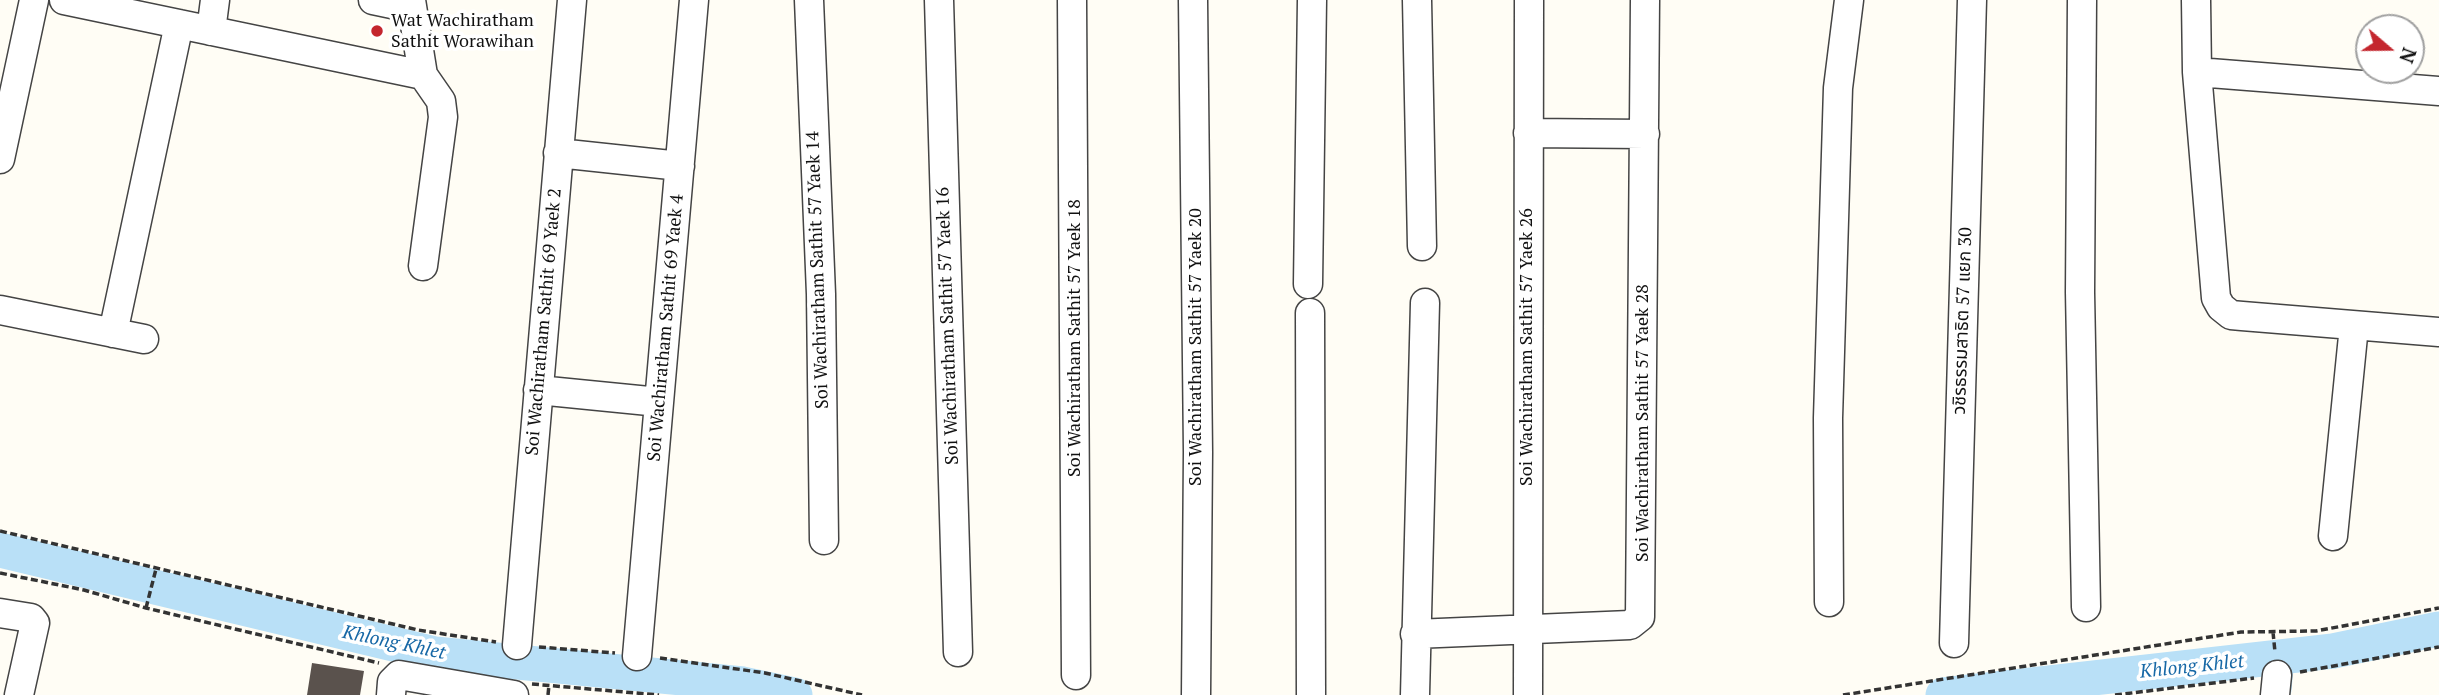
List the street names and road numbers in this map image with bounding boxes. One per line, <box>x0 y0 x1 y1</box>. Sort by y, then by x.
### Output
street label: Soi Wachiratham Sathit 57 Yaek 14 <box>802 131 834 409</box>
street label: Soi Wachiratham Sathit 69 Yaek 2 <box>522 187 566 457</box>
street label: Soi Wachiratham Sathit 57 Yaek 16 <box>932 187 964 465</box>
street label: Soi Wachiratham Sathit 69 Yaek 4 <box>644 193 688 463</box>
street label: Soi Wachiratham Sathit 57 Yaek 18 <box>1064 199 1086 477</box>
street label: Soi Wachiratham Sathit 57 Yaek 20 <box>1185 208 1207 486</box>
street label: Soi Wachiratham Sathit 57 Yaek 26 <box>1516 208 1538 486</box>
street label: วชิรธรรมสาธิต 57 แยก 30 <box>1949 227 1977 415</box>
street label: Soi Wachiratham Sathit 57 Yaek 28 <box>1632 284 1654 562</box>

